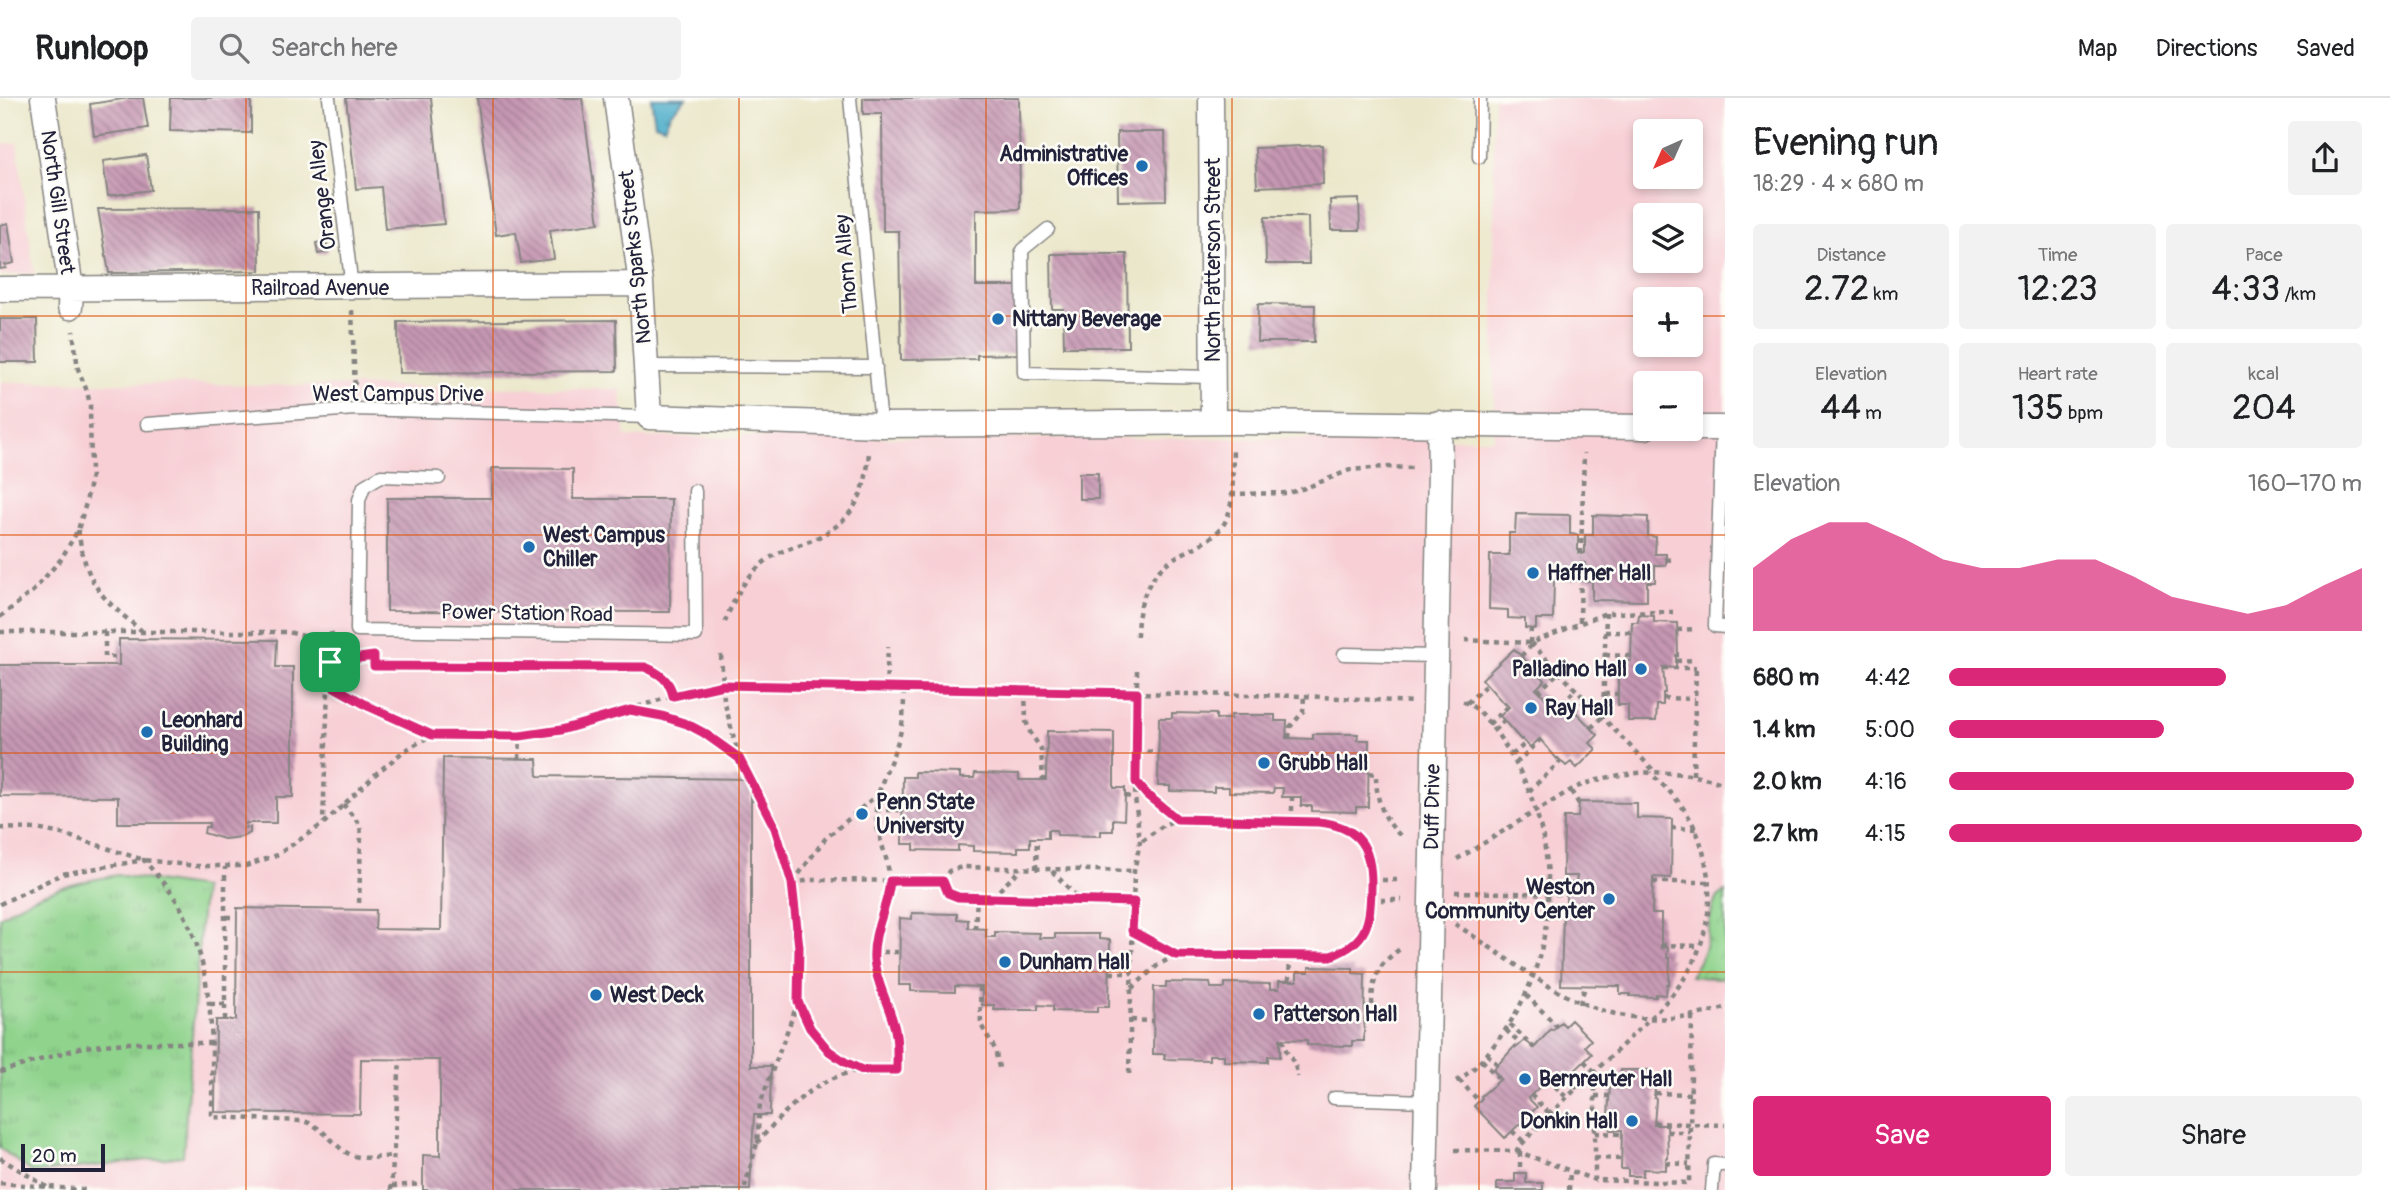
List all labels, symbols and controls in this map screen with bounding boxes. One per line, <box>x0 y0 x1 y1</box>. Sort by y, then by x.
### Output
search box <box>191 17 681 80</box>
text: Runloop <box>35 28 149 69</box>
icon: search <box>215 29 253 67</box>
text: Search here <box>271 32 398 64</box>
text: Map <box>2078 34 2118 63</box>
text: Directions <box>2156 34 2257 63</box>
text: Saved <box>2295 34 2355 63</box>
north arrow <box>1633 119 1703 189</box>
map controls <box>1633 119 1703 441</box>
text: Evening run <box>1753 119 1939 167</box>
button: share <box>2288 121 2362 195</box>
street label: North Gill Street <box>34 128 81 276</box>
street label: Orange Alley <box>302 139 343 251</box>
place label: Administrative Offices <box>999 141 1129 192</box>
street label: North Patterson Street <box>1200 157 1227 362</box>
marker: Administrative Offices <box>1134 158 1150 174</box>
street label: North Sparks Street <box>613 168 658 345</box>
text: 18:29 · 4 × 680 m <box>1753 169 1924 198</box>
button: layers <box>1633 203 1703 273</box>
street label: Thorn Alley <box>829 213 864 315</box>
text: Distance <box>1816 243 1886 267</box>
text: Time <box>2038 243 2077 267</box>
text: Pace <box>2245 243 2283 267</box>
text: 2.72 <box>1804 267 1869 311</box>
text: 12:23 <box>2017 267 2098 311</box>
text: 4:33 <box>2212 267 2280 311</box>
street label: Railroad Avenue <box>251 275 390 302</box>
text: km <box>1869 282 1898 306</box>
text: /km <box>2280 282 2316 306</box>
button: + <box>1633 287 1703 357</box>
place label: Nittany Beverage <box>1012 306 1162 333</box>
marker: Nittany Beverage <box>990 311 1006 327</box>
text: Elevation <box>1815 362 1887 386</box>
text: Heart rate <box>2017 362 2098 386</box>
text: kcal <box>2248 362 2279 386</box>
button: − <box>1633 371 1703 441</box>
street label: West Campus Drive <box>312 381 484 408</box>
text: 44 <box>1820 386 1861 430</box>
text: 135 <box>2012 386 2064 430</box>
text: 204 <box>2232 386 2296 430</box>
text: m <box>1861 401 1882 425</box>
text: bpm <box>2064 401 2103 425</box>
text: Elevation <box>1753 469 1841 498</box>
text: 160–170 m <box>2248 469 2362 498</box>
place label: West Campus Chiller <box>543 522 666 573</box>
marker: West Campus Chiller <box>521 539 537 555</box>
place label: Haffner Hall <box>1547 560 1651 587</box>
marker: Haffner Hall <box>1525 565 1541 581</box>
street label: Power Station Road <box>441 598 613 629</box>
pin <box>300 632 360 692</box>
icon: arrive <box>311 643 349 681</box>
place label: Palladino Hall <box>1512 656 1627 683</box>
marker: Palladino Hall <box>1633 661 1649 677</box>
text: 680 m <box>1753 663 1819 692</box>
text: 4:42 <box>1865 663 1911 692</box>
place label: Ray Hall <box>1545 695 1614 722</box>
marker: Ray Hall <box>1523 700 1539 716</box>
place label: Leonhard Building <box>161 707 243 758</box>
text: 1.4 km <box>1753 715 1815 744</box>
text: 5:00 <box>1865 715 1915 744</box>
marker: Leonhard Building <box>139 724 155 740</box>
place label: Grubb Hall <box>1278 750 1368 777</box>
marker: Grubb Hall <box>1256 755 1272 771</box>
street label: Duff Drive <box>1418 763 1447 850</box>
text: 2.0 km <box>1753 767 1822 796</box>
text: 4:16 <box>1865 767 1907 796</box>
place label: Penn State University <box>876 789 975 840</box>
marker: Penn State University <box>854 806 870 822</box>
text: 2.7 km <box>1753 819 1818 848</box>
text: 4:15 <box>1865 819 1906 848</box>
place label: Weston Community Center <box>1425 874 1596 925</box>
marker: Weston Community Center <box>1601 891 1617 907</box>
place label: Dunham Hall <box>1019 949 1130 976</box>
marker: Dunham Hall <box>997 954 1013 970</box>
place label: West Deck <box>610 982 704 1009</box>
marker: West Deck <box>588 987 604 1003</box>
place label: Patterson Hall <box>1273 1001 1398 1028</box>
marker: Patterson Hall <box>1251 1006 1267 1022</box>
place label: Bernreuter Hall <box>1539 1066 1673 1093</box>
marker: Bernreuter Hall <box>1517 1071 1533 1087</box>
button: Save <box>1753 1096 2051 1176</box>
button: Share <box>2065 1096 2362 1176</box>
place label: Donkin Hall <box>1520 1108 1618 1135</box>
marker: Donkin Hall <box>1624 1113 1640 1129</box>
scale bar <box>21 1141 105 1173</box>
text: 20 m <box>32 1144 77 1168</box>

